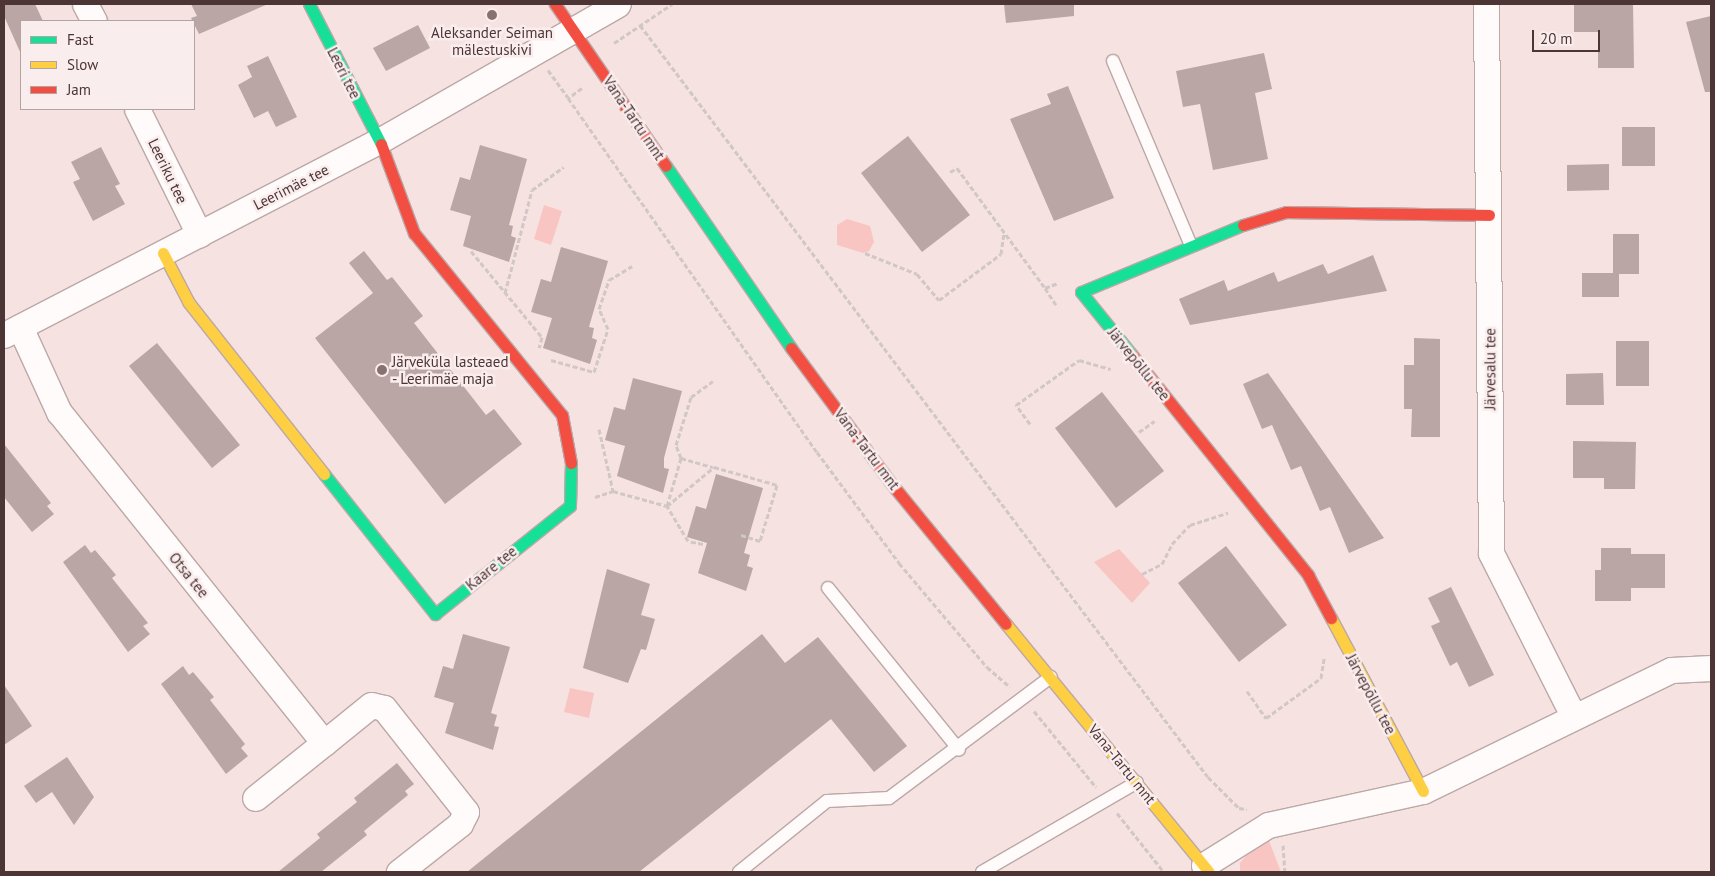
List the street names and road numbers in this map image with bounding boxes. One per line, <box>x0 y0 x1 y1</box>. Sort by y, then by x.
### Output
street label: Leeri tee <box>323 44 365 102</box>
street label: Vana-Tartu mnt <box>599 73 669 163</box>
street label: Leeriku tee <box>144 135 192 207</box>
street label: Leerimäe tee <box>250 160 332 214</box>
street label: Järvepõllu tee <box>1104 324 1174 404</box>
street label: Järvesalu tee <box>1481 328 1499 410</box>
street label: Vana-Tartu mnt <box>831 405 903 493</box>
street label: Kaare tee <box>462 542 520 594</box>
street label: Otsa tee <box>165 549 213 601</box>
street label: Järvepõllu tee <box>1342 651 1400 737</box>
street label: Vana-Tartu mnt <box>1084 720 1160 808</box>

